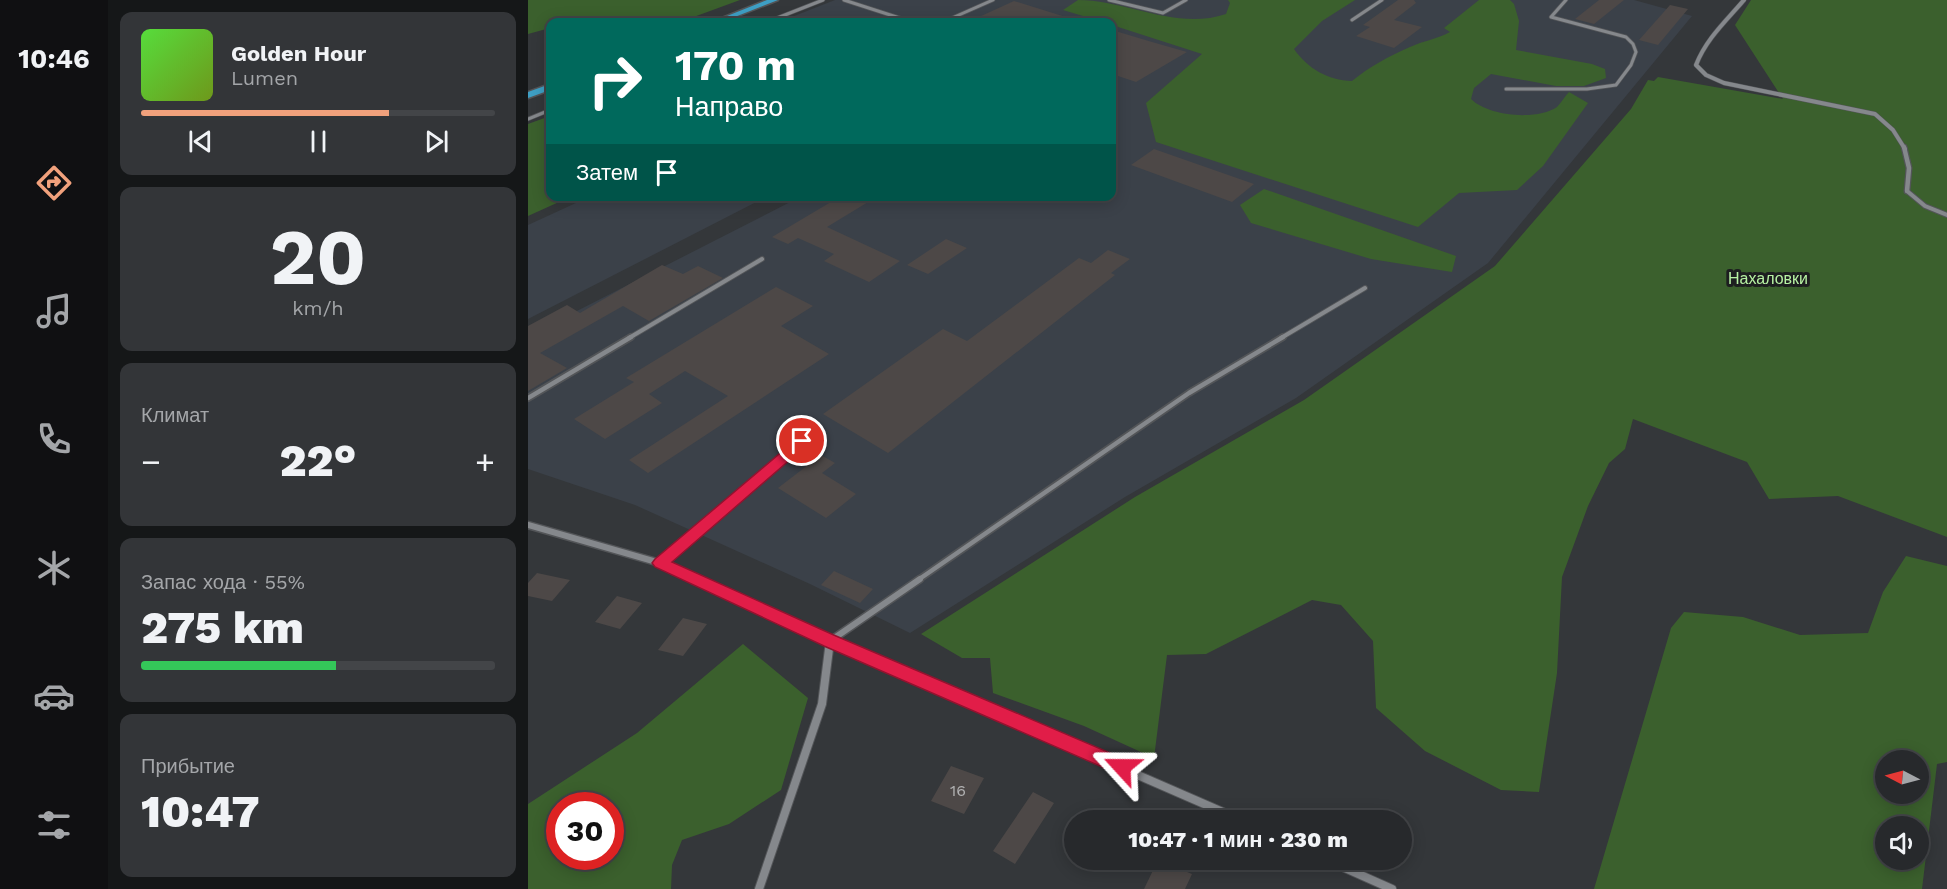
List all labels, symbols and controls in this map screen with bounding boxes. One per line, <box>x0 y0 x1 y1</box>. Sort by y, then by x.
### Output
text: Golden Hour <box>231 41 366 66</box>
text: 170 m <box>675 41 796 90</box>
icon: right <box>576 42 654 120</box>
text: 10:46 <box>18 43 90 75</box>
text: Lumen <box>231 66 298 90</box>
text: Направо <box>675 91 783 123</box>
icon: previous <box>184 125 217 158</box>
icon: pause <box>302 125 335 158</box>
icon: next <box>420 125 453 158</box>
icon: arrive <box>650 156 683 189</box>
text: Затем <box>576 160 638 185</box>
icon: directions <box>33 162 75 204</box>
text: 20 <box>270 211 366 303</box>
park label: Нахаловки <box>1728 269 1808 288</box>
icon: music <box>33 290 75 332</box>
text: km/h <box>292 296 344 320</box>
text: Климат <box>141 403 209 427</box>
pin <box>776 415 827 466</box>
icon: phone <box>33 418 75 460</box>
icon: arrive <box>785 424 818 457</box>
text: 22° <box>280 434 356 487</box>
text: − <box>141 442 161 481</box>
text: + <box>475 442 495 481</box>
icon: climate <box>33 547 75 589</box>
text: Запас хода · 55% <box>141 570 305 594</box>
text: 275 km <box>141 601 304 654</box>
icon: car <box>33 675 75 717</box>
position arrow <box>1090 735 1154 799</box>
north arrow <box>1875 750 1929 804</box>
map controls <box>1875 750 1929 870</box>
text: Прибытие <box>141 754 235 778</box>
house number: 16 <box>950 781 966 800</box>
text: 10:47 <box>141 785 260 838</box>
speed limit sign: 30 <box>546 792 624 870</box>
icon: filters <box>33 804 75 846</box>
button: sound <box>1875 816 1929 870</box>
text: 10:47 · 1 мин · 230 m <box>1128 827 1348 852</box>

